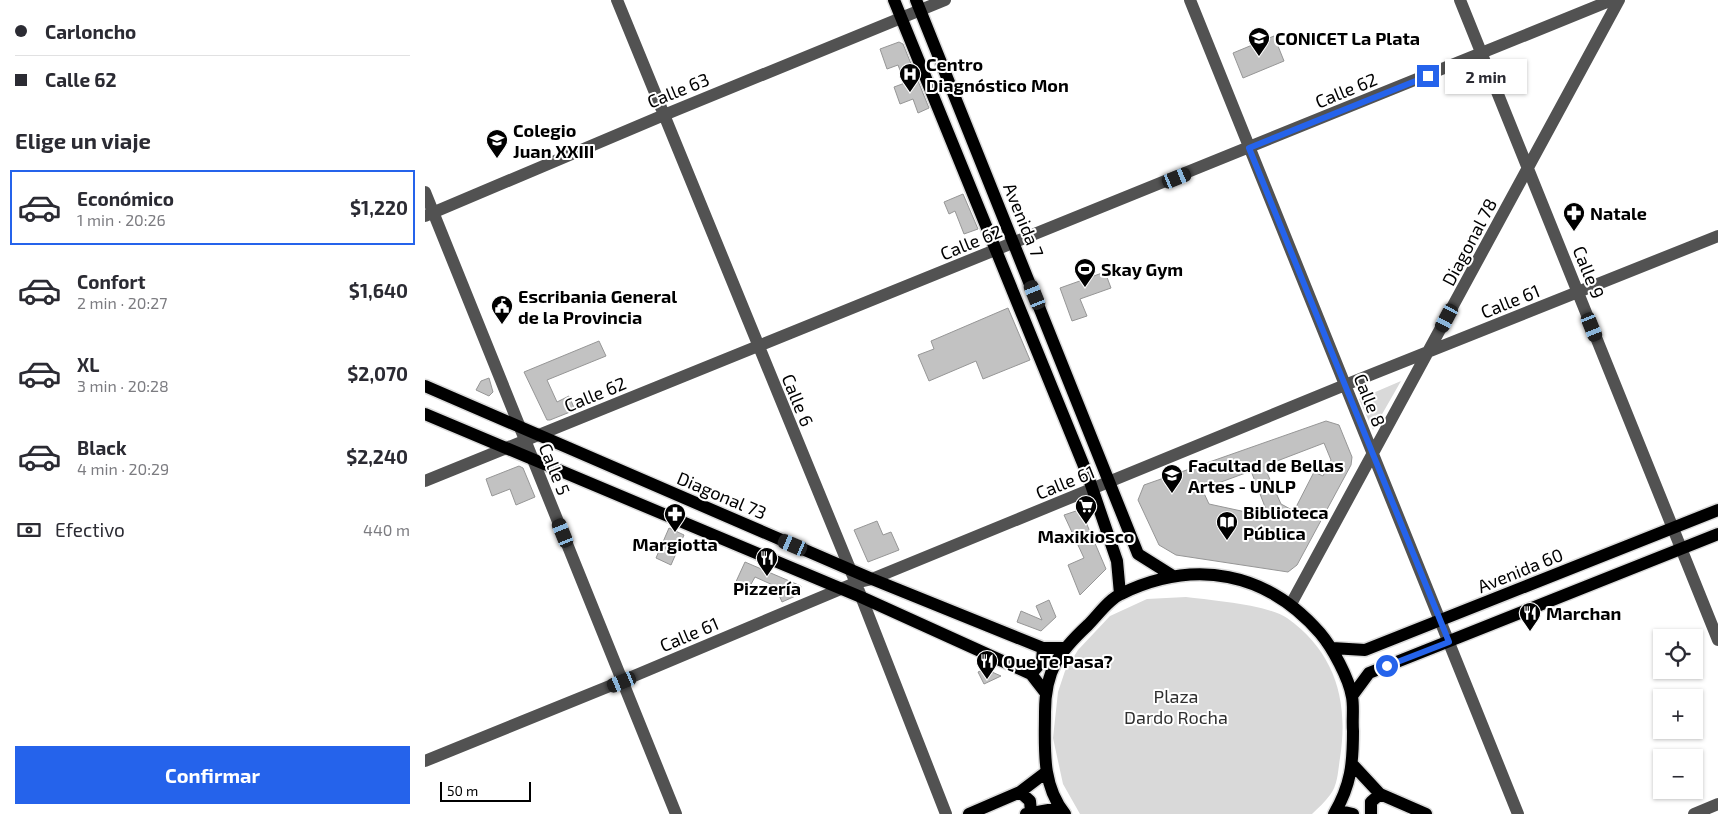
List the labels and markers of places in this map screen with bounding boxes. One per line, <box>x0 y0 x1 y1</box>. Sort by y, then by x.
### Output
school or university icon: CONICET La Plata <box>1247 26 1271 57</box>
place label: CONICET La Plata <box>1275 27 1420 49</box>
place label: Centro Diagnóstico Mon <box>926 53 1069 96</box>
hospital icon: Centro Diagnóstico Mon <box>898 62 922 93</box>
place label: Colegio Juan XXIII <box>513 119 594 162</box>
school or university icon: Colegio Juan XXIII <box>485 128 509 159</box>
pharmacy icon: Natale <box>1562 201 1586 232</box>
place label: Natale <box>1590 202 1647 224</box>
sports icon: Skay Gym <box>1073 257 1097 288</box>
place label: Skay Gym <box>1101 258 1183 280</box>
place label: Escribania General de la Provincia <box>518 285 677 328</box>
public building icon: Escribania General de la Provincia <box>490 294 514 325</box>
place label: Facultad de Bellas Artes - UNLP <box>1188 454 1344 497</box>
school or university icon: Facultad de Bellas Artes - UNLP <box>1160 463 1184 494</box>
supermarket icon: Maxikiosco <box>1074 494 1098 525</box>
place label: Biblioteca Pública <box>1243 501 1329 544</box>
pharmacy icon: Margiotta <box>663 502 687 533</box>
library icon: Biblioteca Pública <box>1215 510 1239 541</box>
place label: Maxikiosco <box>1038 525 1134 547</box>
place label: Margiotta <box>632 533 718 555</box>
restaurant icon: Pizzería <box>755 546 779 577</box>
place label: Pizzería <box>733 577 801 599</box>
restaurant icon: Marchan <box>1518 601 1542 632</box>
place label: Marchan <box>1546 602 1621 624</box>
restaurant icon: Que Te Pasa? <box>975 649 999 680</box>
place label: Que Te Pasa? <box>1003 650 1113 672</box>

